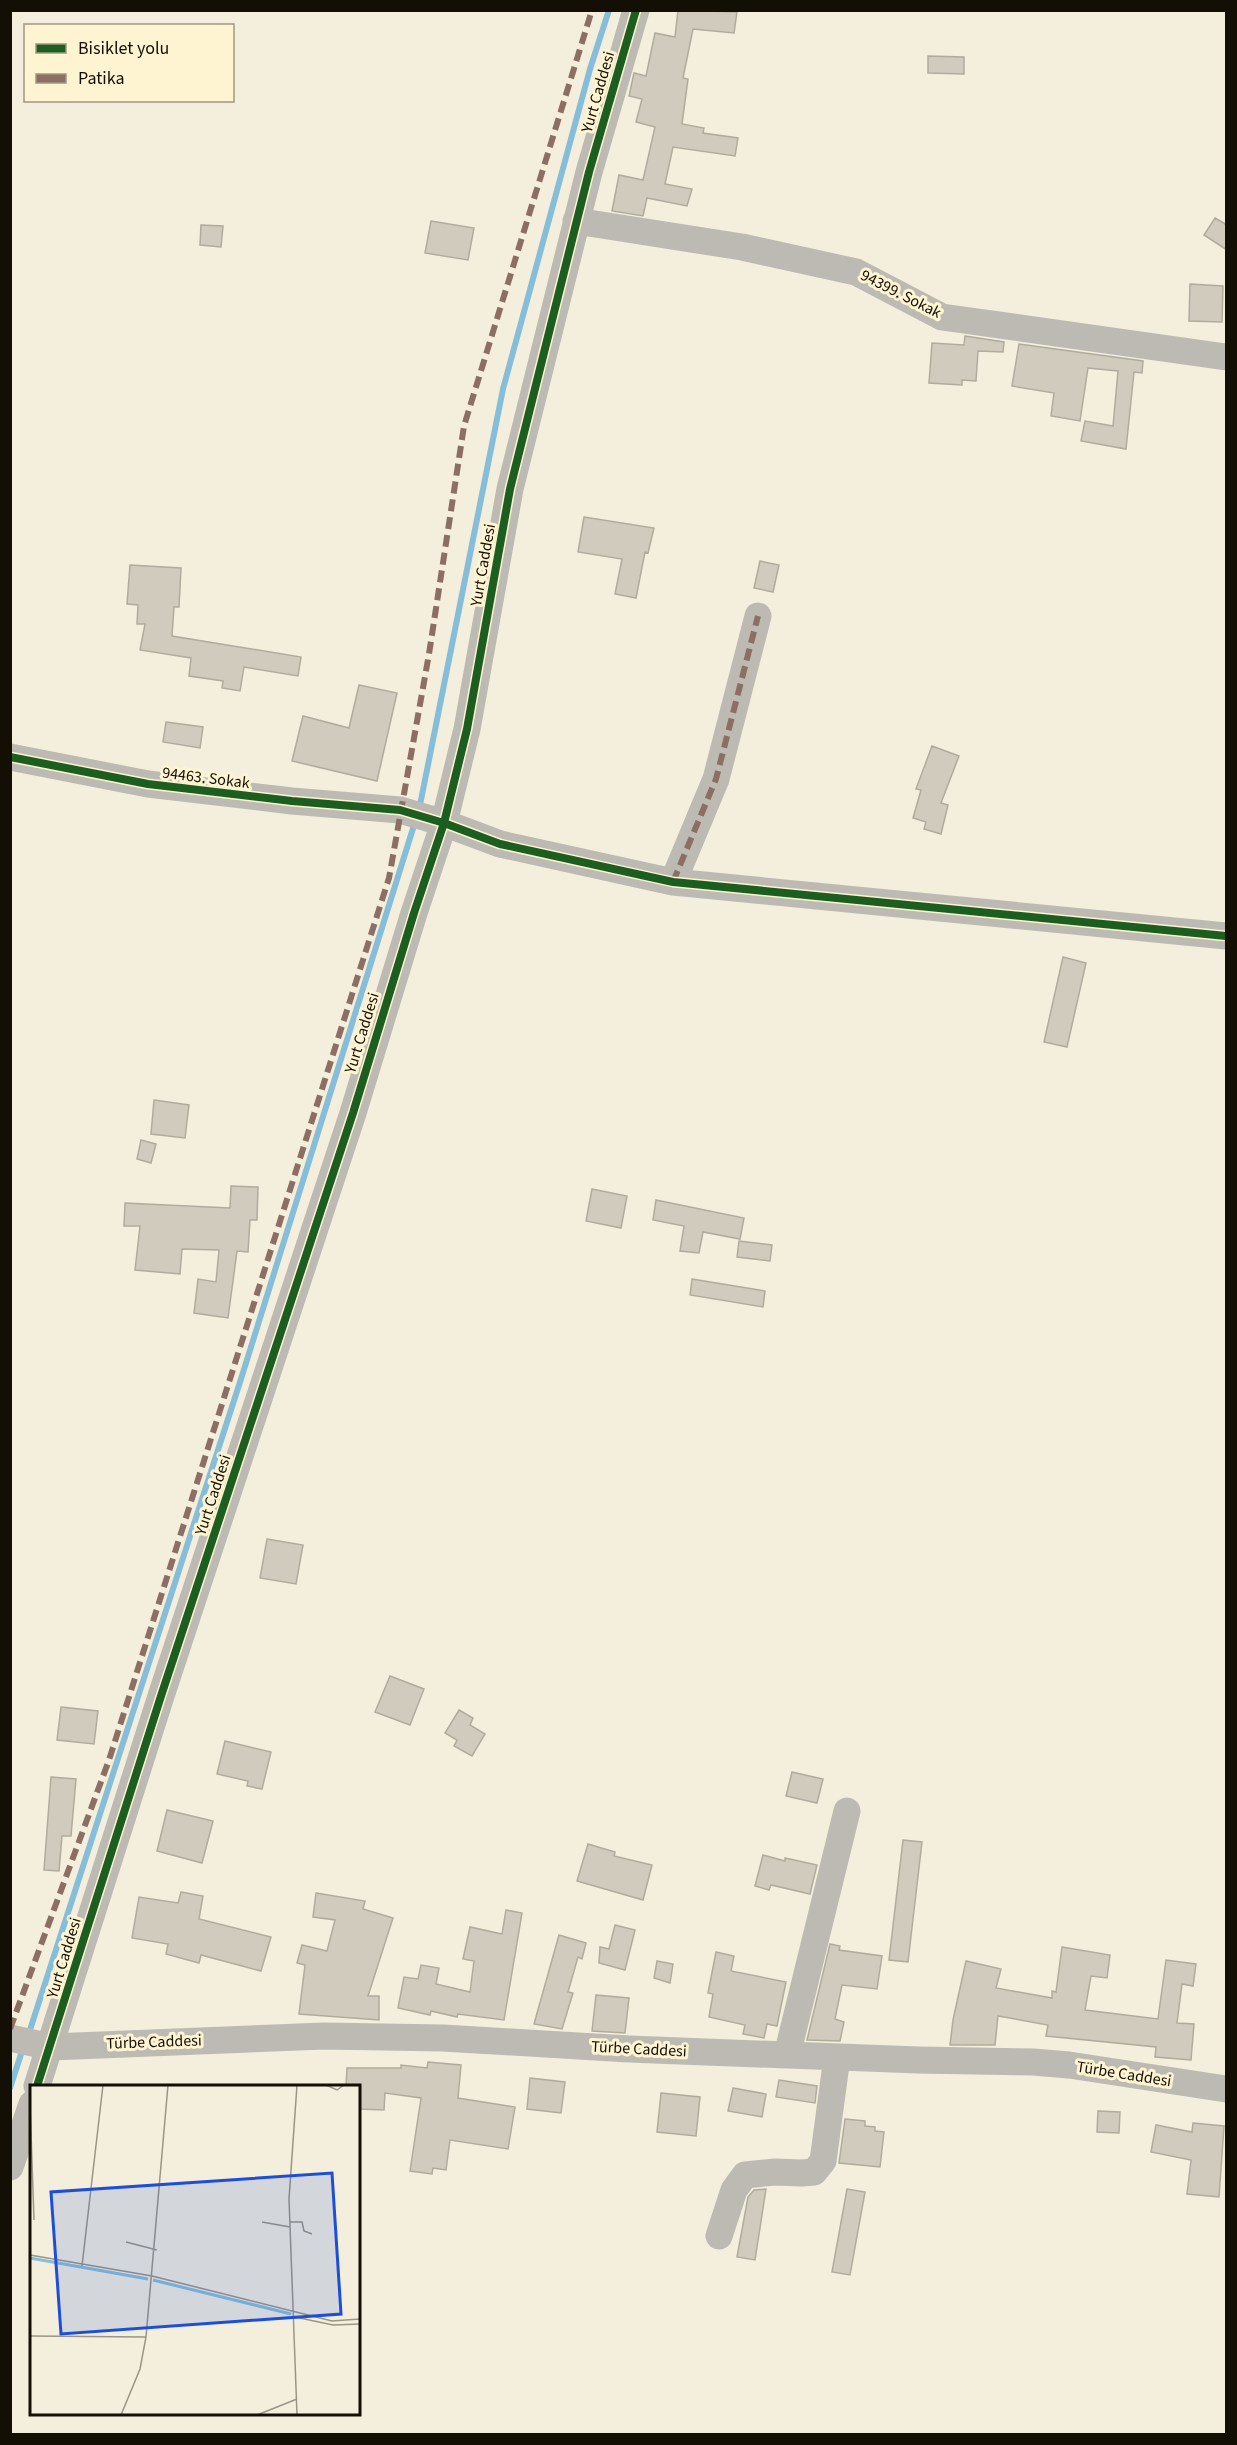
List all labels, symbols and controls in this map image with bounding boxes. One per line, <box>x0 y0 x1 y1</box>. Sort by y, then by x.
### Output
legend <box>24 24 234 102</box>
text: Bisiklet yolu <box>78 36 169 61</box>
street label: Yurt Caddesi <box>576 49 620 136</box>
text: Patika <box>78 66 125 91</box>
street label: 94399. Sokak <box>857 264 945 324</box>
street label: Yurt Caddesi <box>465 522 501 609</box>
street label: 94463. Sokak <box>161 762 251 794</box>
street label: Yurt Caddesi <box>339 990 385 1077</box>
street label: Yurt Caddesi <box>189 1452 236 1539</box>
street label: Yurt Caddesi <box>41 1915 87 2002</box>
street label: Türbe Caddesi <box>106 2029 202 2055</box>
street label: Türbe Caddesi <box>591 2036 687 2062</box>
street label: Türbe Caddesi <box>1075 2056 1173 2092</box>
inset map <box>30 2085 360 2415</box>

